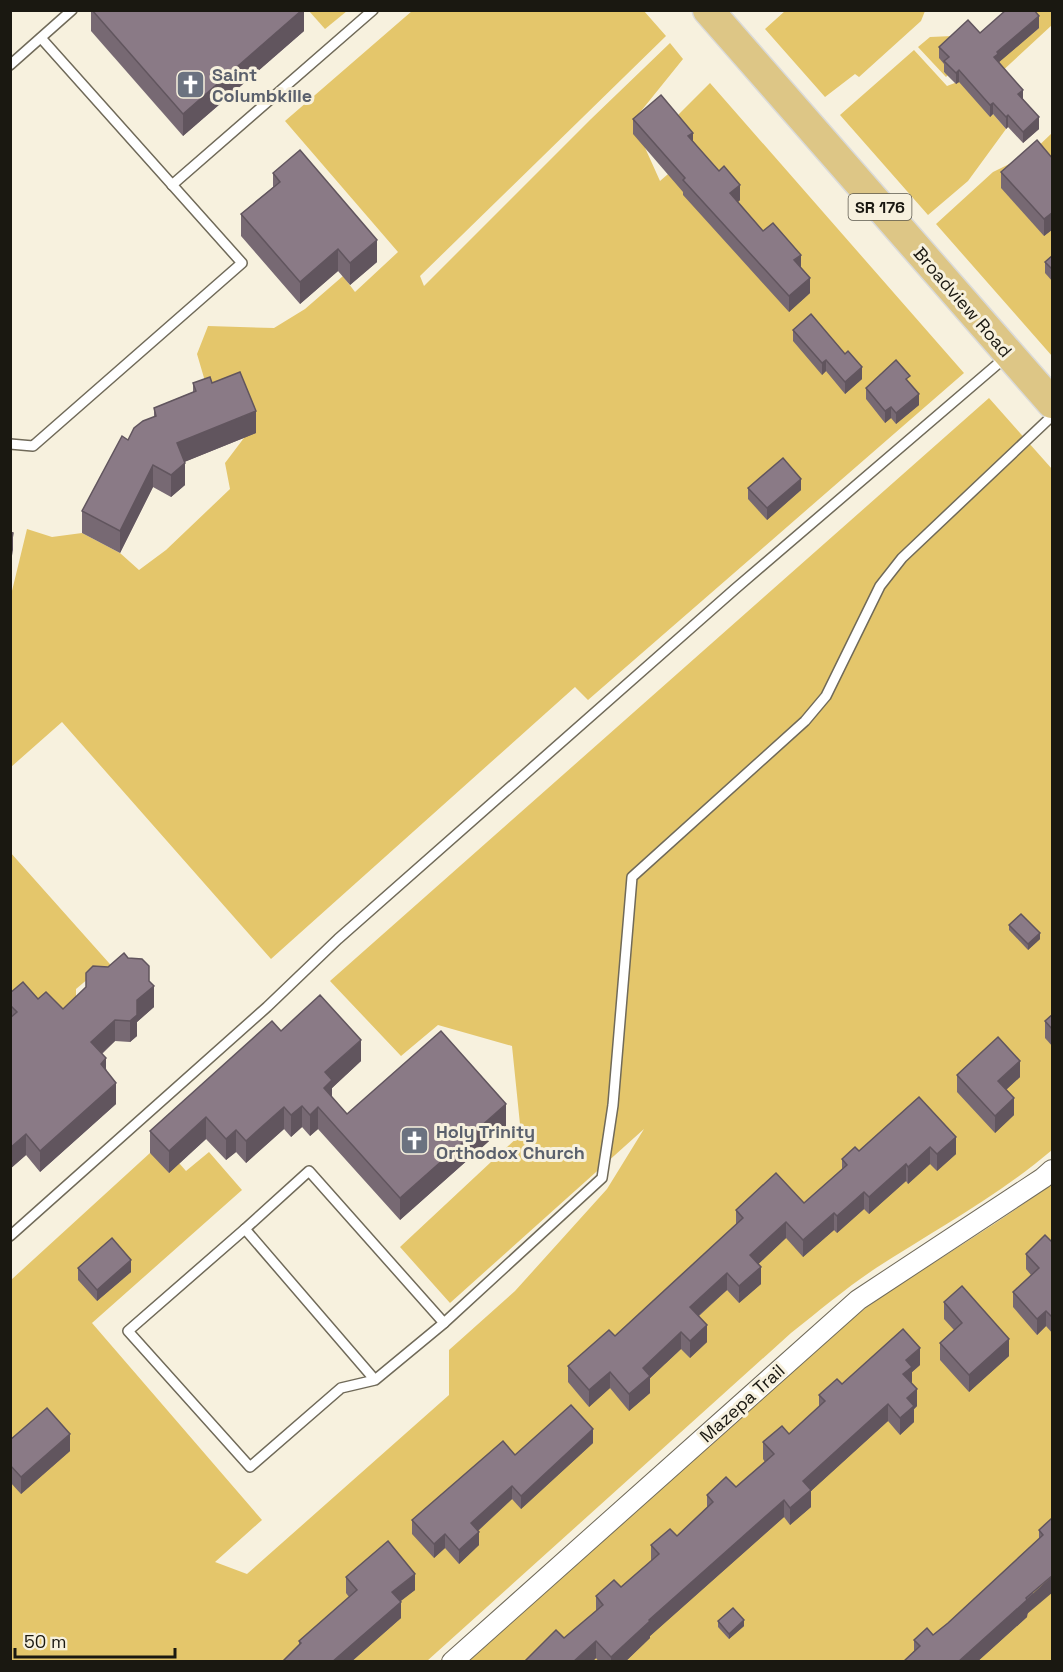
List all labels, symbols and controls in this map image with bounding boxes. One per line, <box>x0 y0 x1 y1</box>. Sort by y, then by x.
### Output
place label: Saint Columbkille <box>212 63 312 107</box>
church icon: Saint Columbkille <box>175 68 207 100</box>
road number: SR 176 <box>848 194 912 220</box>
street label: Broadview Road <box>909 242 1017 362</box>
place label: Holy Trinity Orthodox Church <box>436 1120 585 1164</box>
church icon: Holy Trinity Orthodox Church <box>399 1125 431 1157</box>
street label: Mazepa Trail <box>695 1359 789 1447</box>
scale bar <box>15 1621 176 1659</box>
text: 50 m <box>24 1630 66 1653</box>

